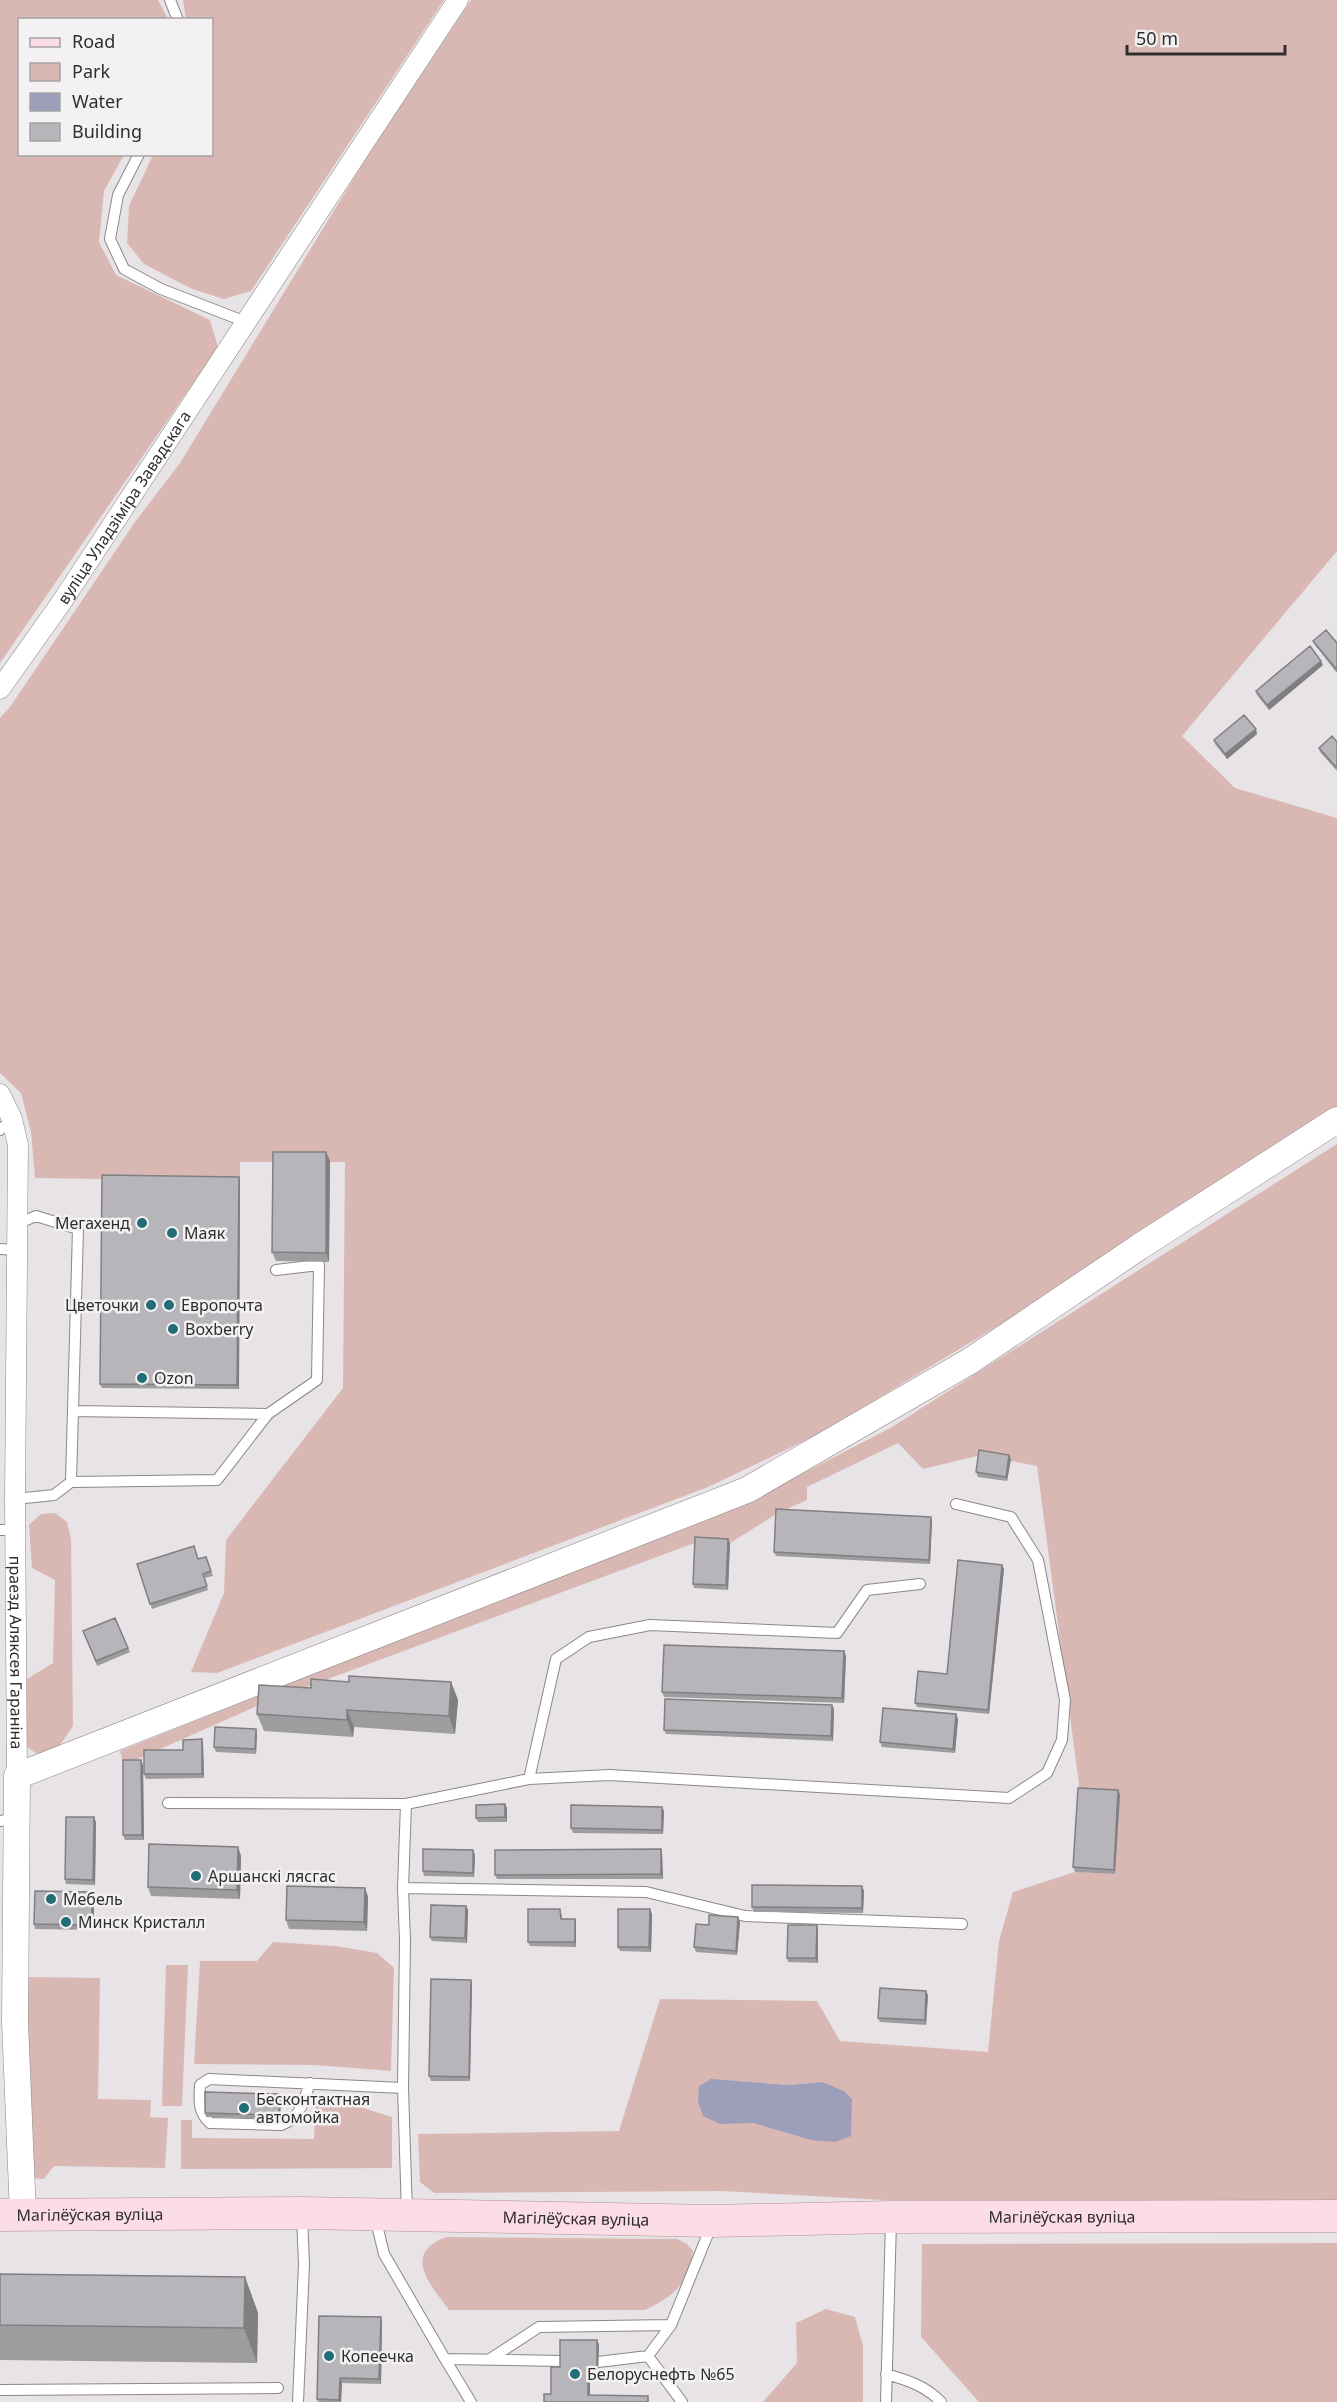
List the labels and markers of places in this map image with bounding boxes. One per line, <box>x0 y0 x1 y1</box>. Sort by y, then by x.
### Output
place label: Мегахенд <box>55 1212 130 1234</box>
marker: Мегахенд <box>135 1216 149 1230</box>
place label: Маяк <box>184 1222 226 1244</box>
marker: Маяк <box>165 1226 179 1240</box>
place label: Цветочки <box>65 1294 139 1316</box>
place label: Европочта <box>181 1294 263 1316</box>
marker: Цветочки <box>144 1298 158 1312</box>
marker: Европочта <box>162 1298 176 1312</box>
place label: Boxberry <box>185 1318 254 1340</box>
marker: Boxberry <box>166 1322 180 1336</box>
place label: Ozon <box>154 1367 194 1389</box>
marker: Ozon <box>135 1371 149 1385</box>
place label: Аршанскі лясгас <box>208 1865 336 1887</box>
marker: Аршанскі лясгас <box>189 1869 203 1883</box>
place label: Мебель <box>63 1888 123 1910</box>
marker: Мебель <box>44 1892 58 1906</box>
place label: Минск Кристалл <box>78 1911 206 1933</box>
marker: Минск Кристалл <box>59 1915 73 1929</box>
place label: Бесконтактная автомойка <box>256 2088 370 2128</box>
marker: Бесконтактная автомойка <box>237 2101 251 2115</box>
place label: Копеечка <box>341 2345 414 2367</box>
marker: Копеечка <box>322 2349 336 2363</box>
place label: Белоруснефть №65 <box>587 2363 735 2385</box>
marker: Белоруснефть №65 <box>568 2367 582 2381</box>

